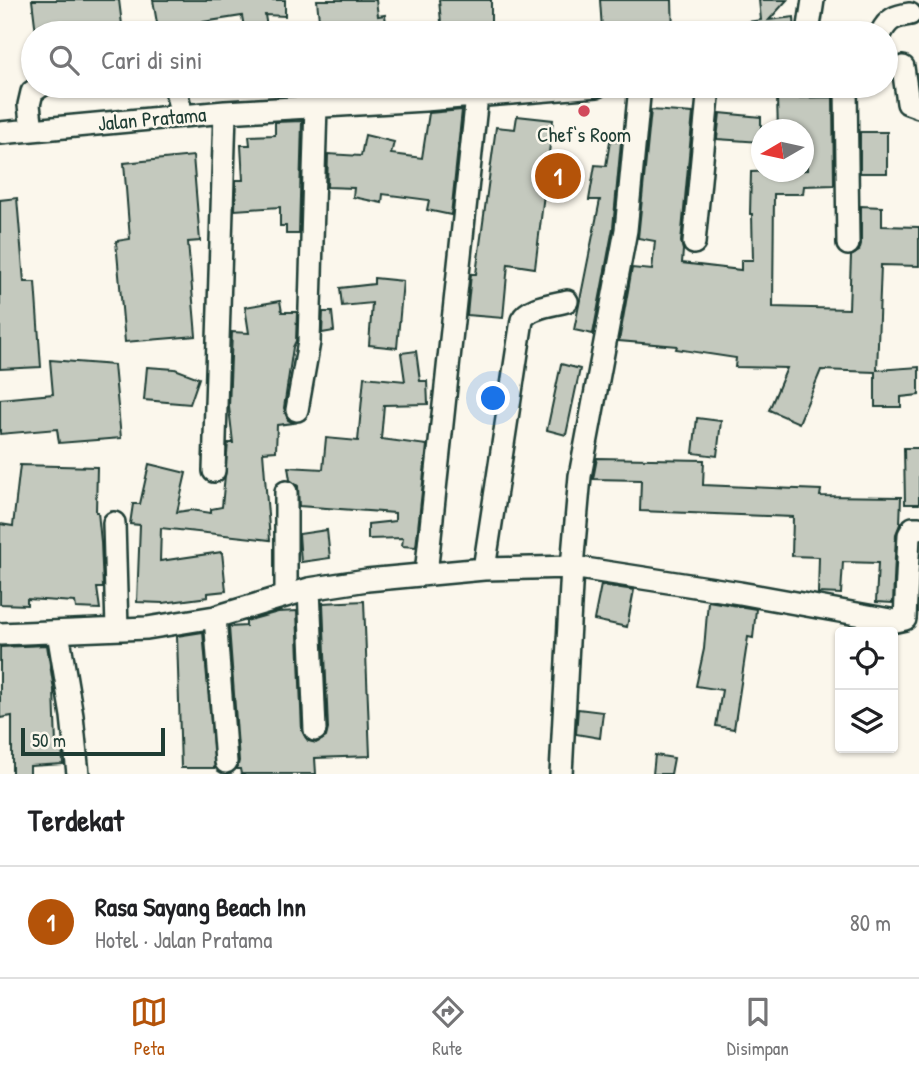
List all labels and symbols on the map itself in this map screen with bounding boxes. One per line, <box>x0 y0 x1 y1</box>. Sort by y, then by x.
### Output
street label: Jalan Pratama <box>97 99 207 138</box>
marker: Chef‘s Room <box>576 103 592 119</box>
north arrow <box>751 119 814 182</box>
place label: Chef‘s Room <box>537 120 631 149</box>
pin: 1 <box>535 150 581 202</box>
your location <box>476 381 510 415</box>
scale bar <box>21 725 164 757</box>

